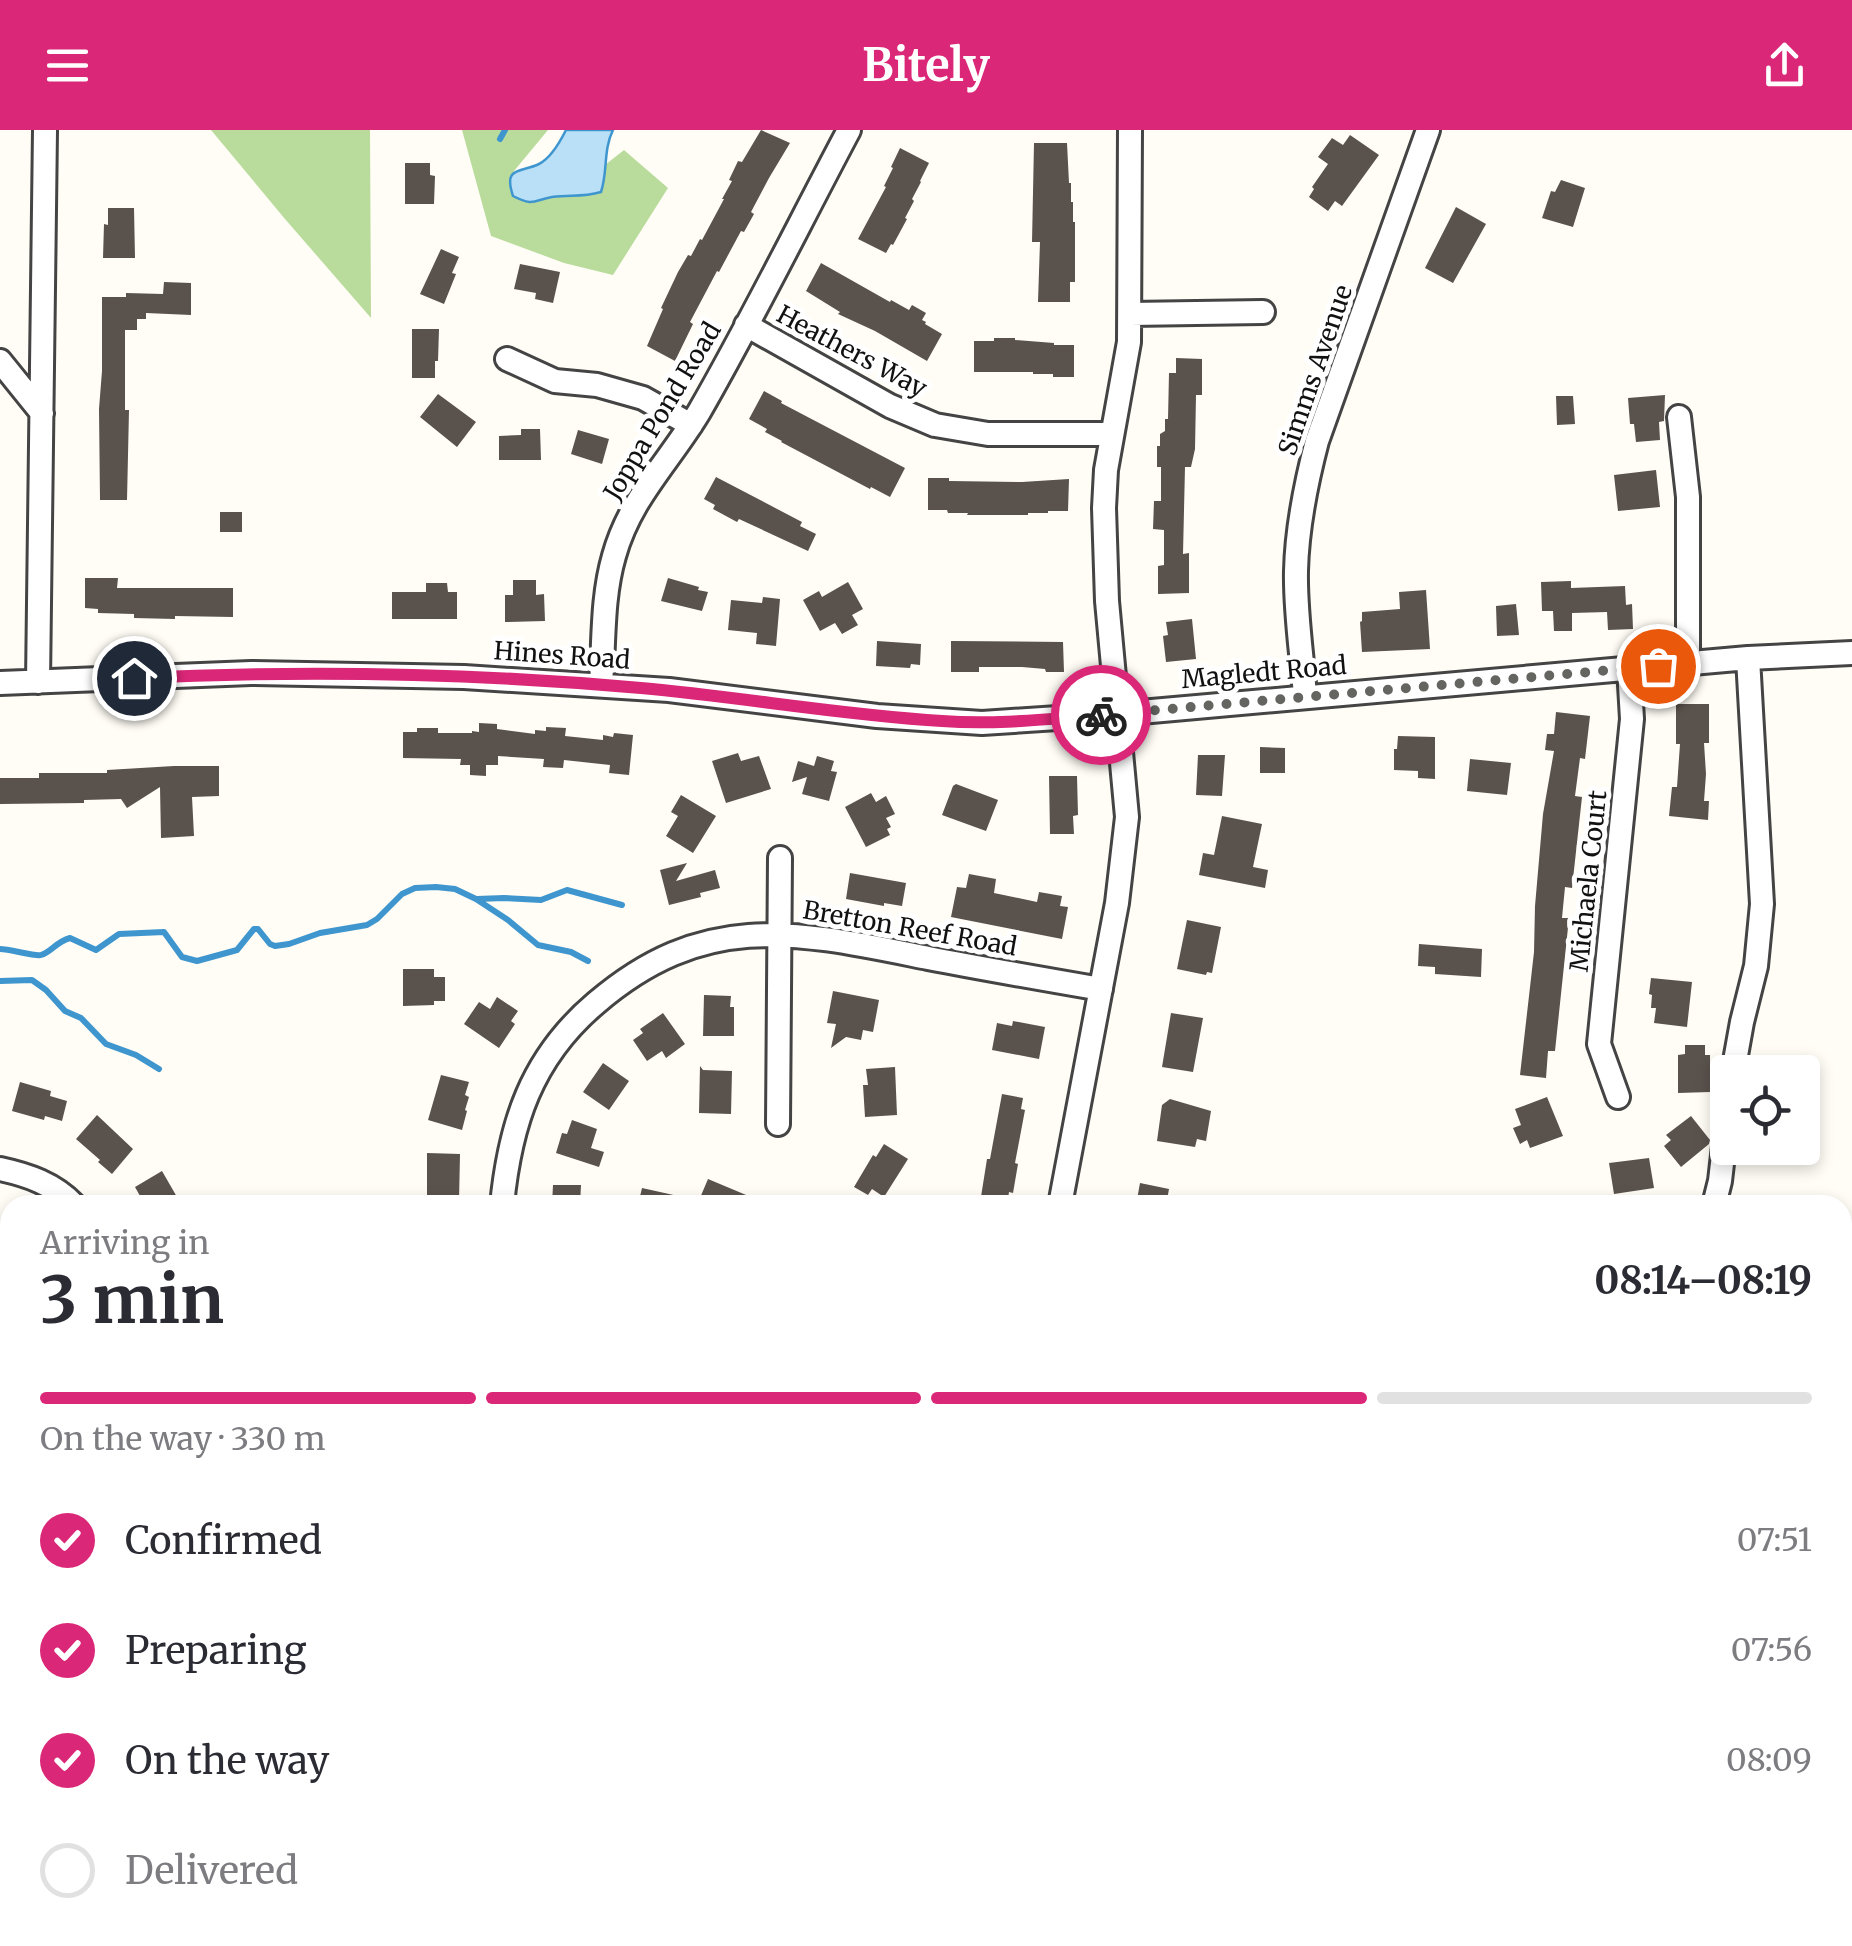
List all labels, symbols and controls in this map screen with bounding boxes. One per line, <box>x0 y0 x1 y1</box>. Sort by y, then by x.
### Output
text: Bitely <box>862 37 990 93</box>
icon: menu <box>40 38 95 93</box>
icon: share <box>1757 38 1812 93</box>
street label: Simms Avenue <box>1271 281 1359 459</box>
street label: Heathers Way <box>771 298 933 404</box>
street label: Joppa Pond Road <box>596 316 728 507</box>
pin <box>1616 624 1701 709</box>
street label: Hines Road <box>493 634 631 676</box>
pin <box>92 636 177 721</box>
icon: bag <box>1631 639 1686 694</box>
street label: Magledt Road <box>1180 649 1348 695</box>
icon: home <box>107 651 162 706</box>
courier <box>1051 665 1151 765</box>
icon: bike <box>1074 688 1129 743</box>
street label: Michaela Court <box>1563 788 1613 973</box>
street label: Bretton Reef Road <box>801 893 1019 963</box>
map controls <box>1710 1055 1820 1165</box>
button: locate <box>1710 1055 1820 1165</box>
text: Arriving in <box>40 1223 209 1263</box>
text: 08:14–08:19 <box>1594 1257 1812 1304</box>
text: 3 min <box>40 1259 224 1341</box>
text: On the way · 330 m <box>40 1419 326 1459</box>
icon: check <box>40 1513 95 1568</box>
text: Confirmed <box>125 1517 322 1564</box>
text: 07:51 <box>1737 1520 1812 1560</box>
icon: check <box>40 1623 95 1678</box>
text: Preparing <box>125 1627 307 1674</box>
text: 07:56 <box>1731 1630 1812 1670</box>
icon: check <box>40 1733 95 1788</box>
text: On the way <box>125 1737 329 1784</box>
text: 08:09 <box>1726 1740 1812 1780</box>
text: Delivered <box>125 1847 298 1894</box>

